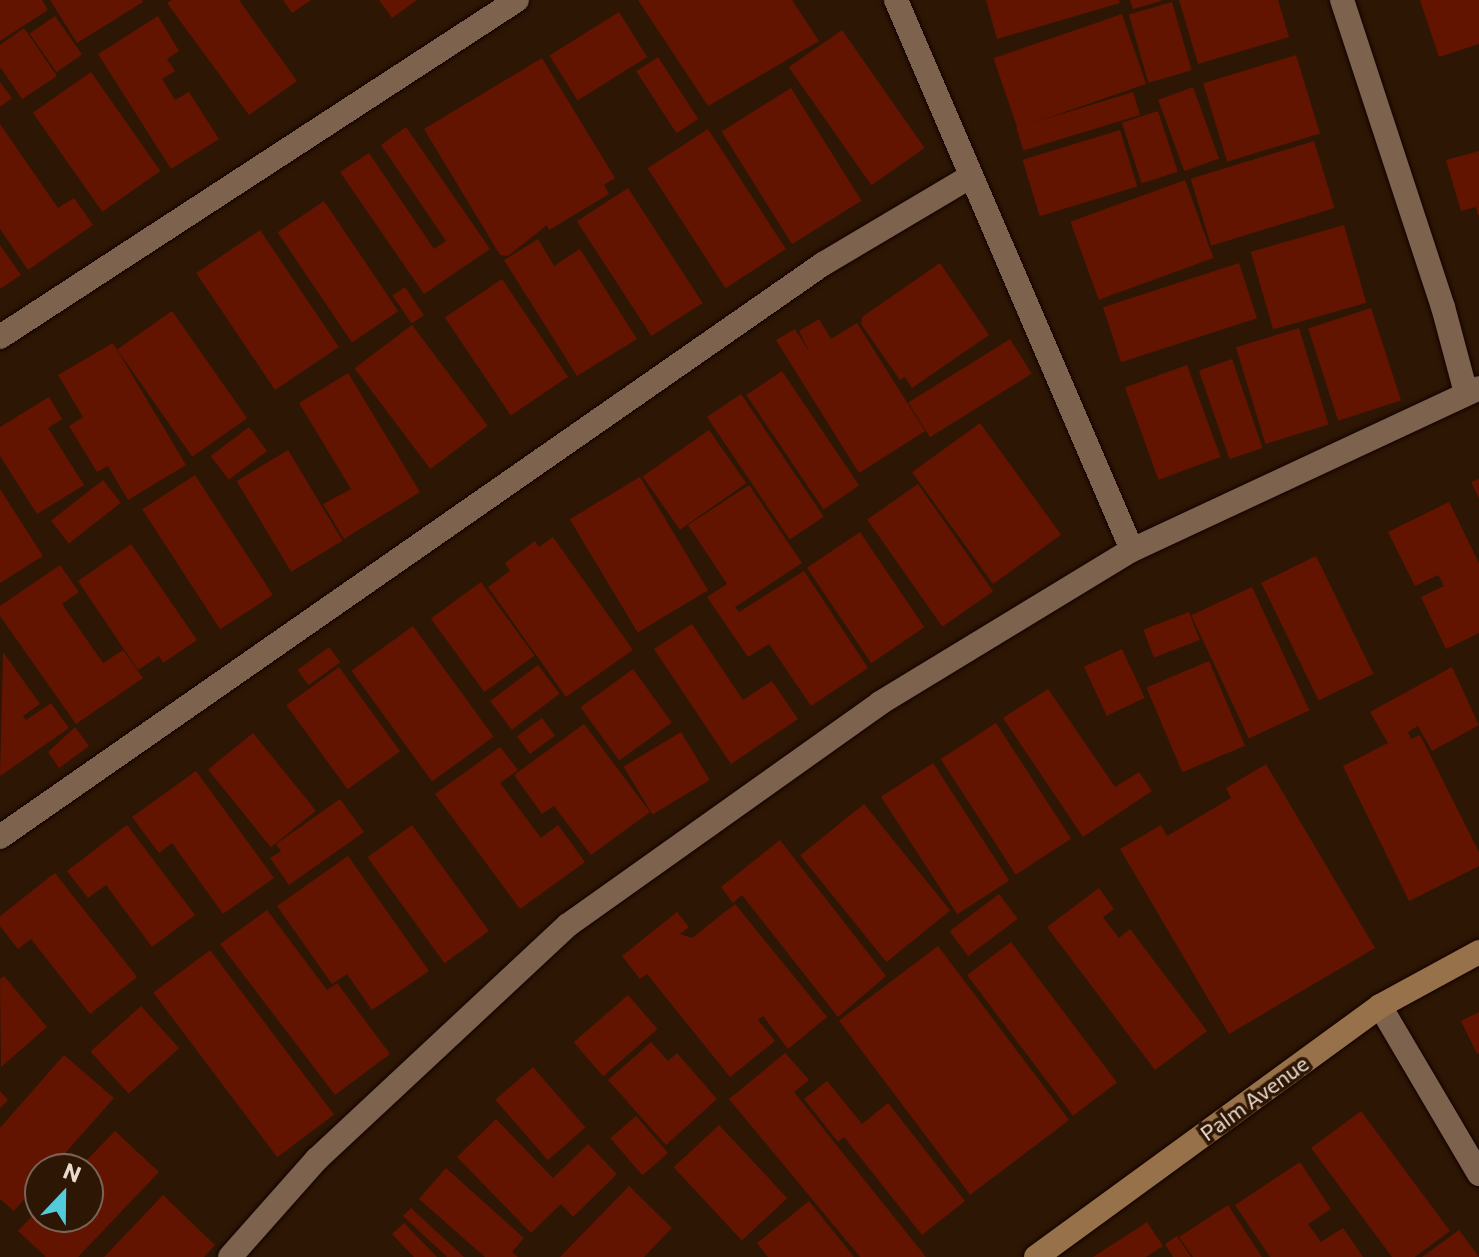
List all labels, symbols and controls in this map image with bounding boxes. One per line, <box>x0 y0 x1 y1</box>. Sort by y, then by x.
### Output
street label: Palm Avenue <box>1195 1050 1313 1146</box>
north arrow <box>24 1153 104 1233</box>
text: N <box>60 1157 85 1188</box>

